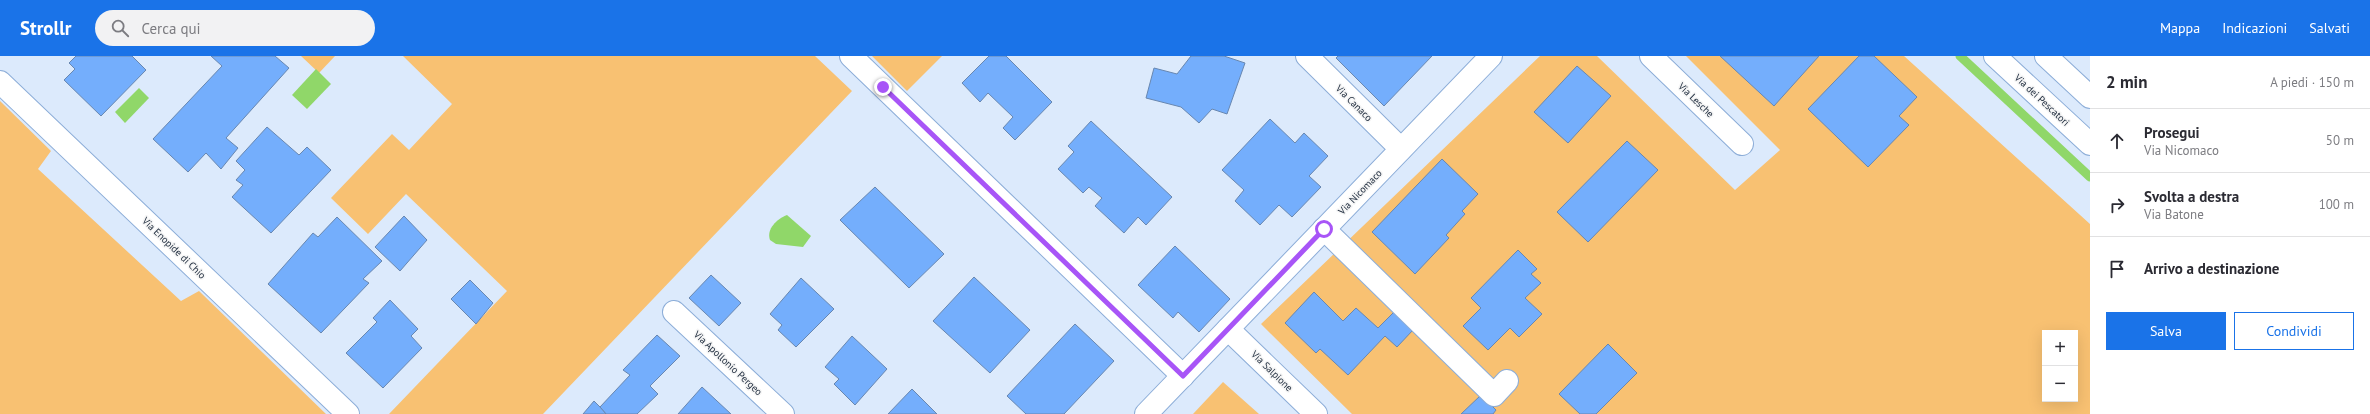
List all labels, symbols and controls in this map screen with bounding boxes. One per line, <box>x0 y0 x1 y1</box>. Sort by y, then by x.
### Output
search box <box>95 10 375 46</box>
text: Strollr <box>20 16 71 40</box>
icon: search <box>109 17 131 39</box>
text: Cerca qui <box>141 19 201 38</box>
text: Mappa <box>2160 19 2200 37</box>
text: Indicazioni <box>2222 19 2287 37</box>
text: Salvati <box>2309 19 2350 37</box>
street label: Via dei Pescatori <box>2011 71 2072 129</box>
text: 2 min <box>2106 71 2147 93</box>
text: A piedi · 150 m <box>2270 74 2354 91</box>
route end <box>874 78 892 96</box>
street label: Via Lesche <box>1675 79 1717 120</box>
street label: Via Canaco <box>1332 81 1375 124</box>
text: Prosegui <box>2144 123 2200 142</box>
icon: ahead <box>2106 130 2128 152</box>
text: 50 m <box>2326 132 2354 149</box>
text: Via Nicomaco <box>2144 142 2219 159</box>
street label: Via Nicomaco <box>1335 167 1385 218</box>
text: Svolta a destra <box>2144 187 2239 206</box>
icon: right <box>2106 194 2128 216</box>
text: 100 m <box>2319 196 2354 213</box>
text: Via Batone <box>2144 206 2204 223</box>
street label: Via Enopide di Chio <box>139 214 208 282</box>
route start <box>1315 220 1333 238</box>
icon: arrive <box>2106 258 2128 280</box>
text: Arrivo a destinazione <box>2144 259 2279 278</box>
button: Salva <box>2106 312 2226 350</box>
button: Condividi <box>2234 312 2354 350</box>
street label: Via Apollonio Pergeo <box>690 327 765 398</box>
map controls <box>2042 330 2078 402</box>
button: + <box>2042 330 2078 366</box>
street label: Via Salpione <box>1248 347 1296 394</box>
button: − <box>2042 366 2078 402</box>

